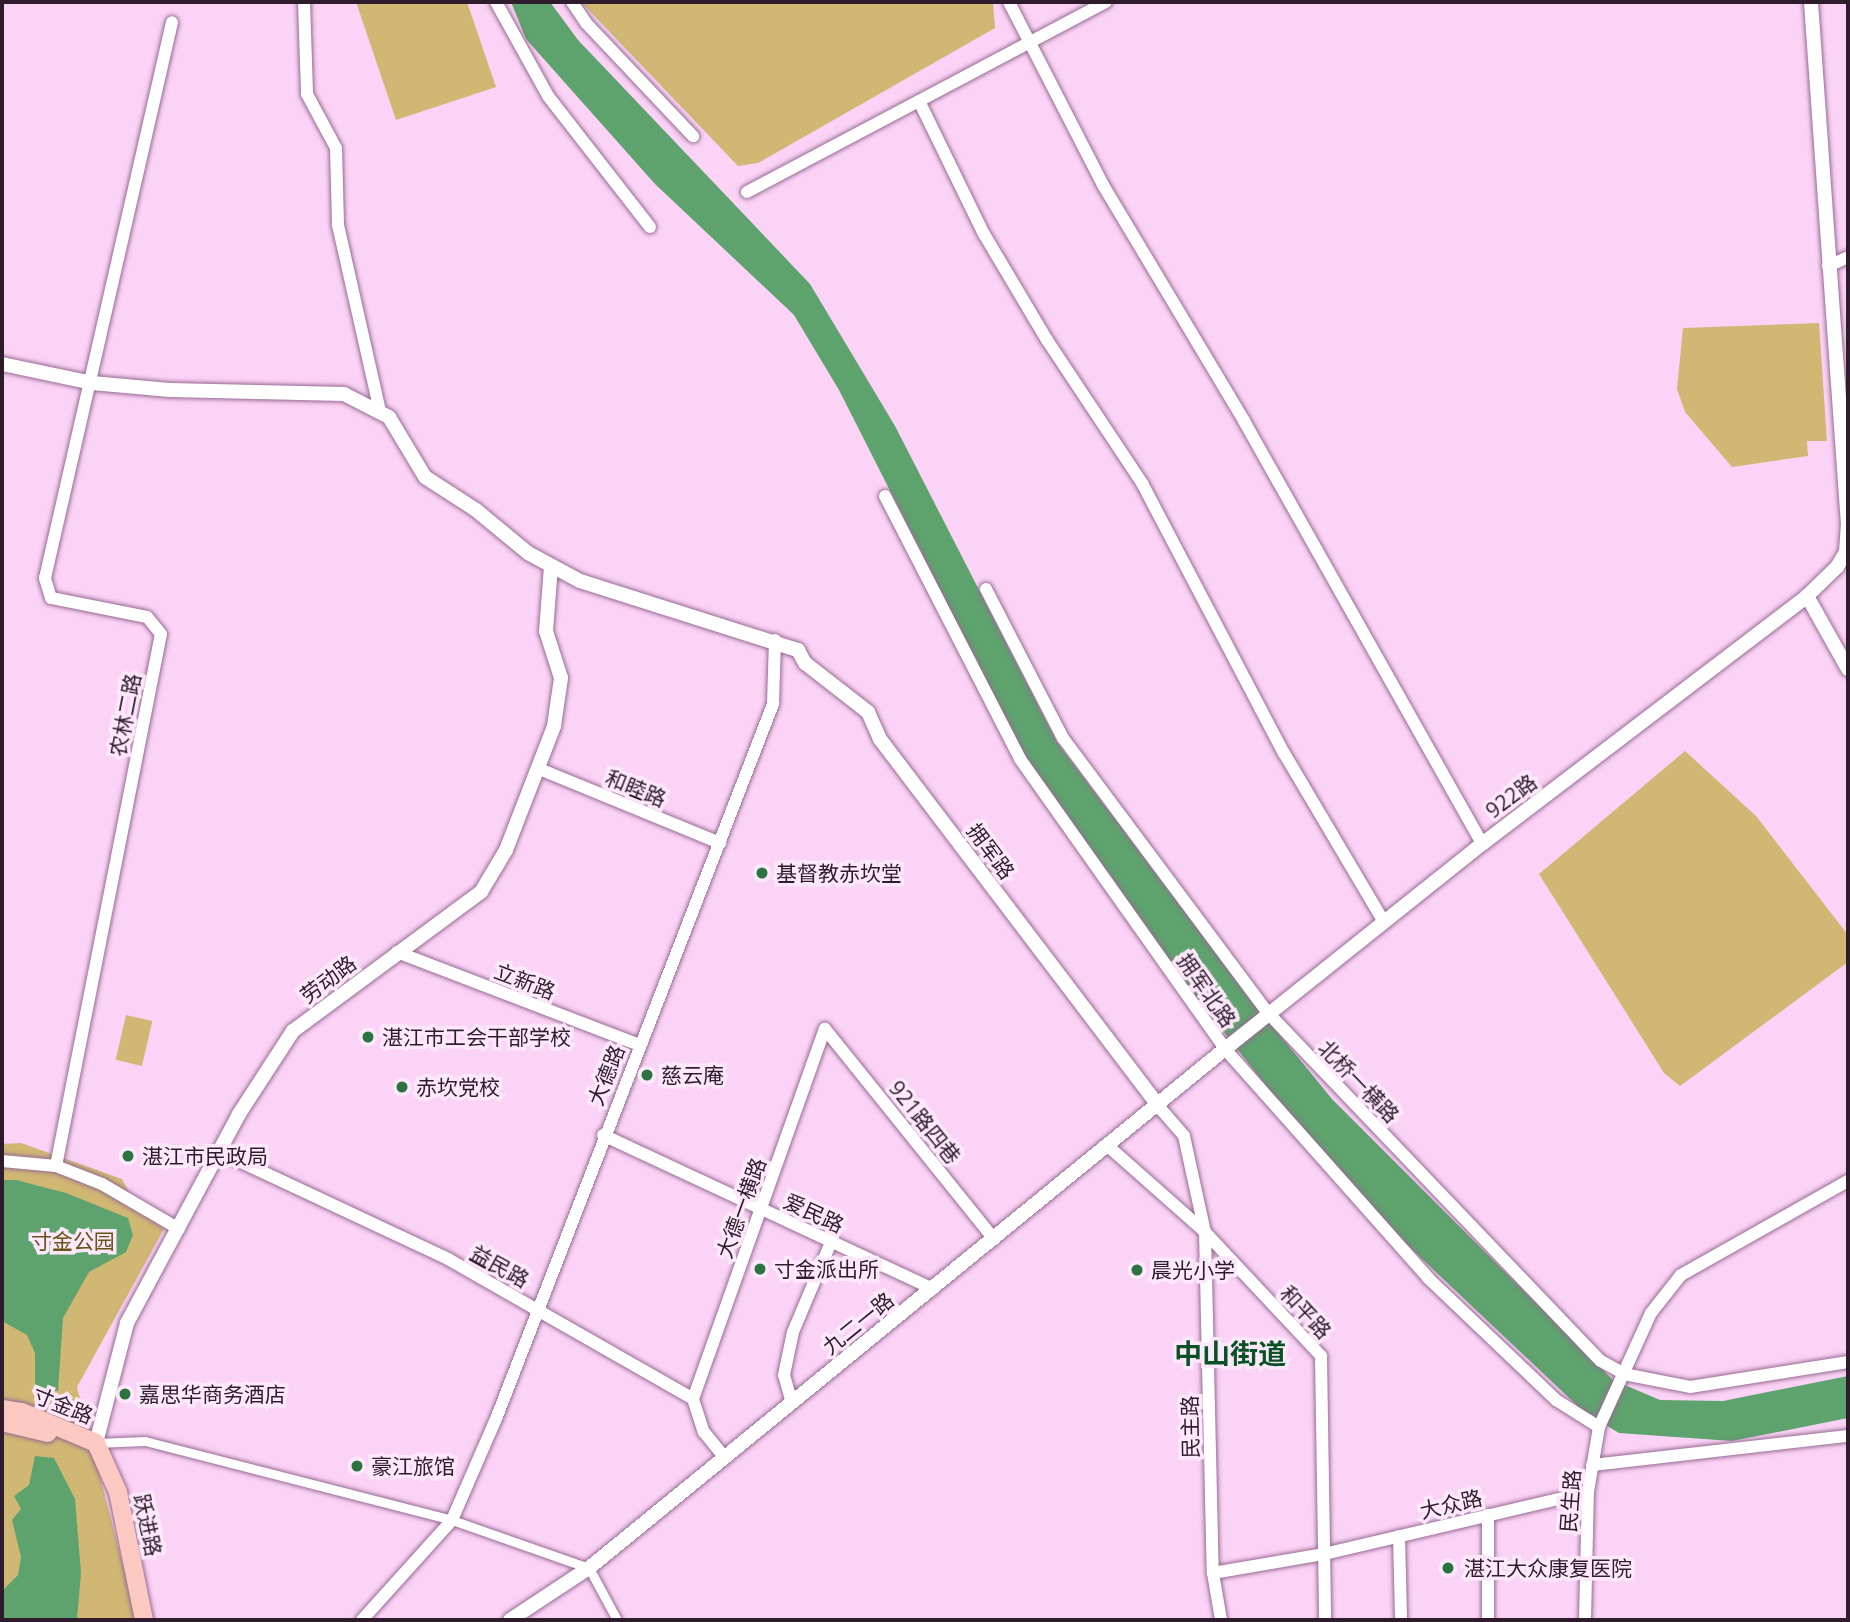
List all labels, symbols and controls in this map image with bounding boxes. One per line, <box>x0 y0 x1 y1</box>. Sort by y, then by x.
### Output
street label: 农林二路 <box>105 671 145 759</box>
street label: 和睦路 <box>602 765 670 811</box>
street label: 922路 <box>1481 769 1541 823</box>
street label: 拥军路 <box>962 818 1020 884</box>
place label: 基督教赤坎堂 <box>776 860 902 886</box>
marker: 基督教赤坎堂 <box>754 865 770 881</box>
street label: 拥军北路 <box>1173 948 1241 1032</box>
street label: 劳动路 <box>295 950 361 1008</box>
street label: 立新路 <box>491 958 559 1004</box>
place label: 湛江市工会干部学校 <box>382 1024 571 1050</box>
marker: 湛江市工会干部学校 <box>360 1029 376 1045</box>
street label: 北桥一横路 <box>1313 1034 1405 1128</box>
street label: 大德路 <box>583 1041 629 1109</box>
place label: 慈云庵 <box>661 1062 724 1088</box>
marker: 慈云庵 <box>639 1067 655 1083</box>
place label: 赤坎党校 <box>416 1074 500 1100</box>
street label: 921路四巷 <box>884 1076 966 1168</box>
marker: 赤坎党校 <box>394 1079 410 1095</box>
place label: 湛江市民政局 <box>142 1143 268 1169</box>
marker: 湛江市民政局 <box>120 1148 136 1164</box>
street label: 大德一横路 <box>711 1154 771 1262</box>
street label: 爱民路 <box>780 1188 848 1238</box>
park label: 寸金公园 <box>31 1228 115 1254</box>
street label: 益民路 <box>466 1240 534 1292</box>
place label: 寸金派出所 <box>774 1256 879 1282</box>
place label: 晨光小学 <box>1151 1257 1235 1283</box>
marker: 寸金派出所 <box>752 1261 768 1277</box>
marker: 晨光小学 <box>1129 1262 1145 1278</box>
street label: 和平路 <box>1275 1280 1337 1344</box>
street label: 九二一路 <box>817 1287 899 1359</box>
district label: 中山街道 <box>1174 1336 1286 1370</box>
place label: 嘉思华商务酒店 <box>139 1381 286 1407</box>
street label: 寸金路 <box>29 1382 97 1428</box>
marker: 嘉思华商务酒店 <box>117 1386 133 1402</box>
street label: 民主路 <box>1177 1395 1203 1459</box>
place label: 豪江旅馆 <box>371 1453 455 1479</box>
marker: 豪江旅馆 <box>349 1458 365 1474</box>
street label: 民生路 <box>1555 1469 1585 1533</box>
street label: 大众路 <box>1417 1485 1485 1523</box>
street label: 跃进路 <box>129 1492 167 1558</box>
place label: 湛江大众康复医院 <box>1464 1555 1632 1581</box>
marker: 湛江大众康复医院 <box>1438 1558 1458 1578</box>

